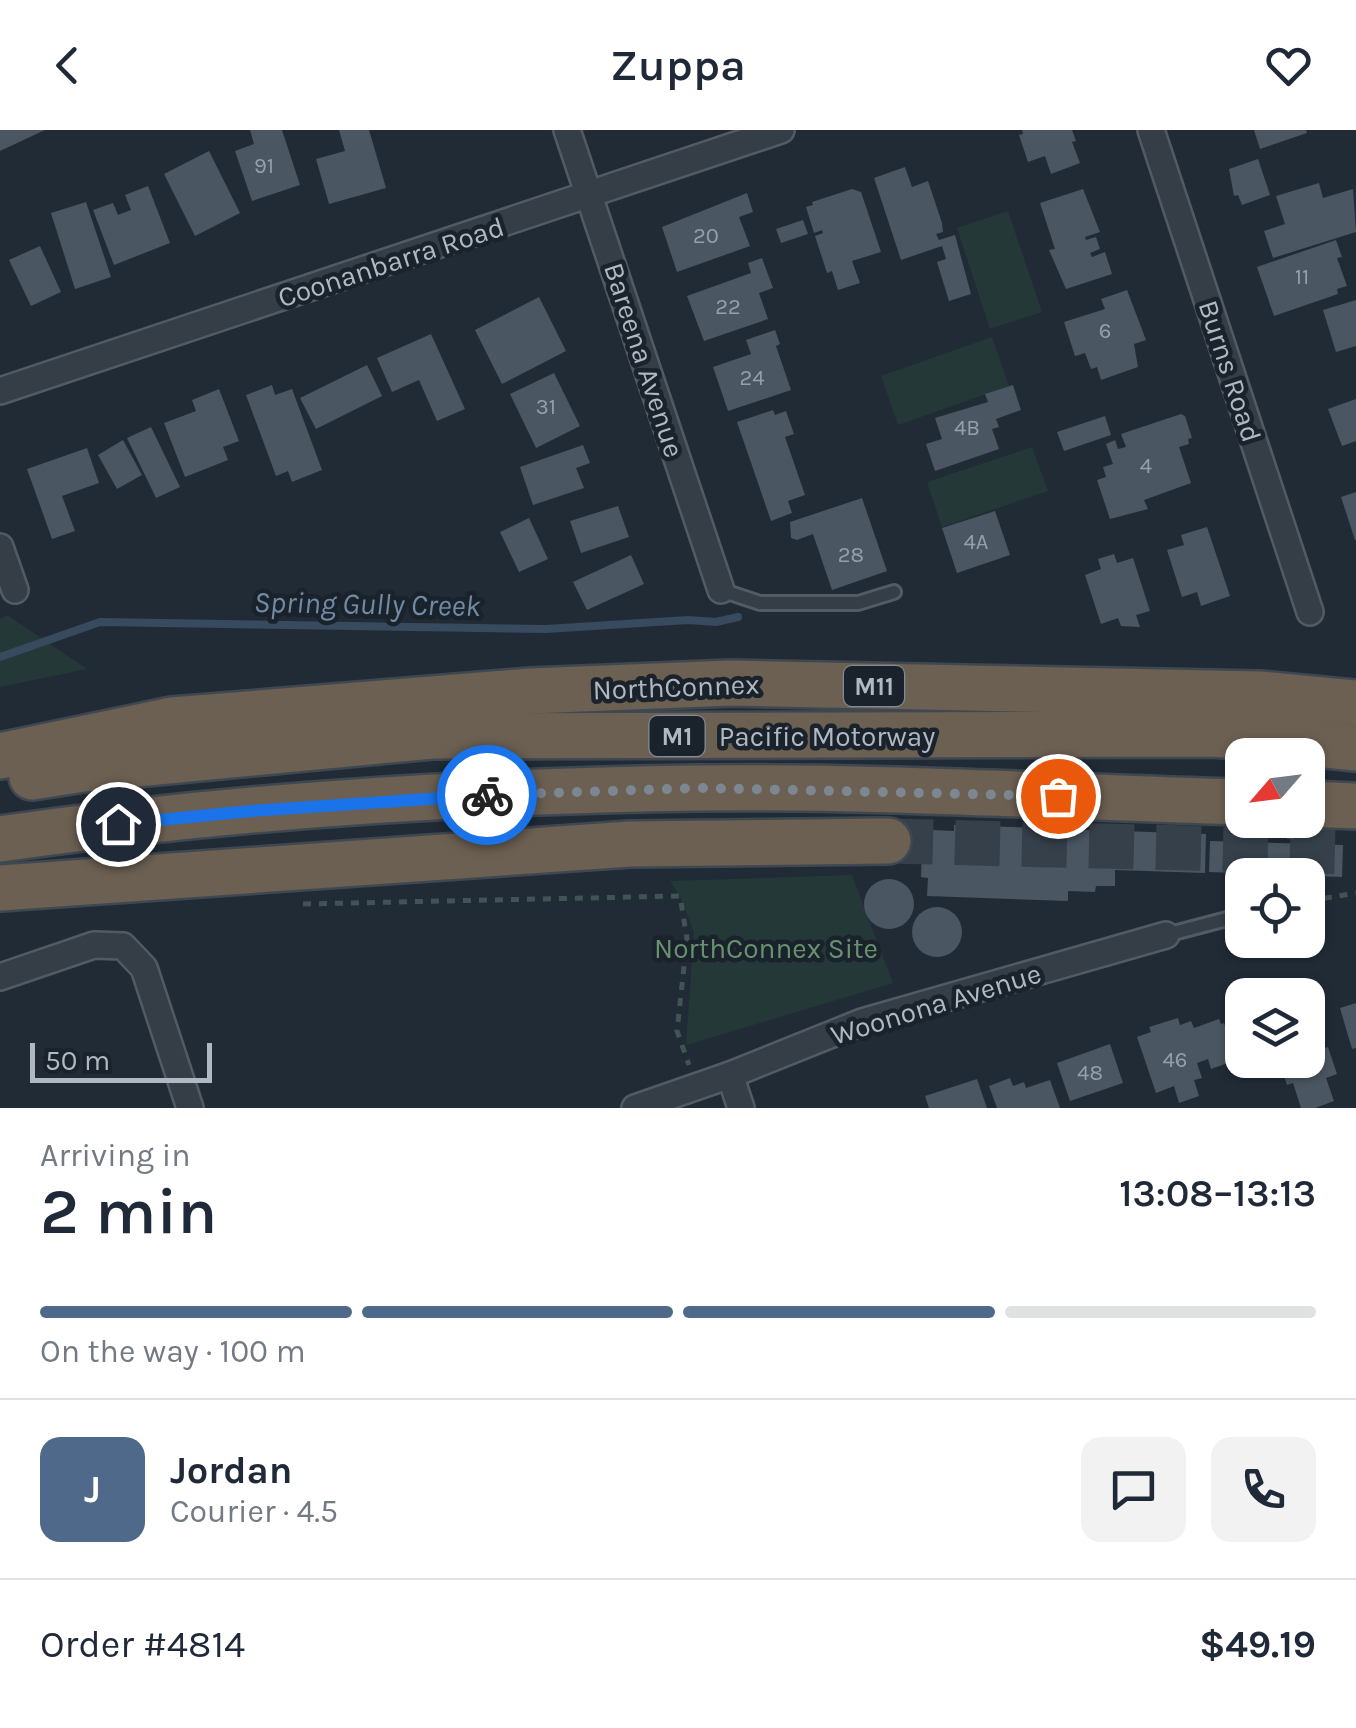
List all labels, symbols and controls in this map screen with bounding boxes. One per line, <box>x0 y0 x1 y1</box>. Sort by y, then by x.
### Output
icon: back <box>40 38 95 93</box>
icon: heart <box>1261 38 1316 93</box>
text: Zuppa <box>610 39 746 91</box>
house number: 91 <box>254 153 274 179</box>
street label: Coonanbarra Road <box>274 210 508 314</box>
house number: 20 <box>693 223 719 249</box>
street label: Bareena Avenue <box>597 258 691 462</box>
house number: 11 <box>1295 264 1309 290</box>
house number: 22 <box>715 294 741 320</box>
street label: Burns Road <box>1192 296 1268 446</box>
house number: 6 <box>1099 318 1111 344</box>
house number: 24 <box>739 365 765 391</box>
house number: 31 <box>536 394 556 420</box>
house number: 4B <box>954 415 980 441</box>
house number: 4 <box>1140 453 1152 479</box>
house number: 4A <box>964 529 989 555</box>
house number: 28 <box>838 542 864 568</box>
water label: Spring Gully Creek <box>253 584 482 624</box>
road number: M11 <box>844 666 904 706</box>
street label: NorthConnex <box>592 668 760 706</box>
road number: M1 <box>650 716 704 756</box>
street label: Pacific Motorway <box>719 720 935 753</box>
north arrow <box>1225 738 1325 838</box>
map controls <box>1225 738 1325 1078</box>
courier <box>437 745 537 845</box>
pin <box>1016 754 1101 839</box>
icon: bike <box>460 768 515 823</box>
icon: bag <box>1031 769 1086 824</box>
pin <box>76 782 161 867</box>
icon: home <box>91 797 146 852</box>
button: locate <box>1225 858 1325 958</box>
park label: NorthConnex Site <box>654 932 878 965</box>
street label: Woonona Avenue <box>827 956 1045 1052</box>
button: layers <box>1225 978 1325 1078</box>
scale bar <box>30 1038 212 1083</box>
text: 50 m <box>45 1044 110 1077</box>
house number: 46 <box>1163 1047 1187 1073</box>
house number: 48 <box>1077 1060 1103 1086</box>
text: Arriving in <box>40 1137 191 1174</box>
text: 13:08–13:13 <box>1119 1171 1316 1216</box>
text: 2 min <box>40 1173 217 1249</box>
text: On the way · 100 m <box>40 1333 306 1370</box>
button: chat <box>1081 1437 1186 1542</box>
button: phone <box>1211 1437 1316 1542</box>
text: Jordan <box>170 1448 293 1493</box>
text: J <box>84 1467 101 1512</box>
text: Courier · 4.5 <box>170 1493 338 1530</box>
text: Order #4814 <box>40 1622 245 1667</box>
text: $49.19 <box>1199 1622 1316 1667</box>

